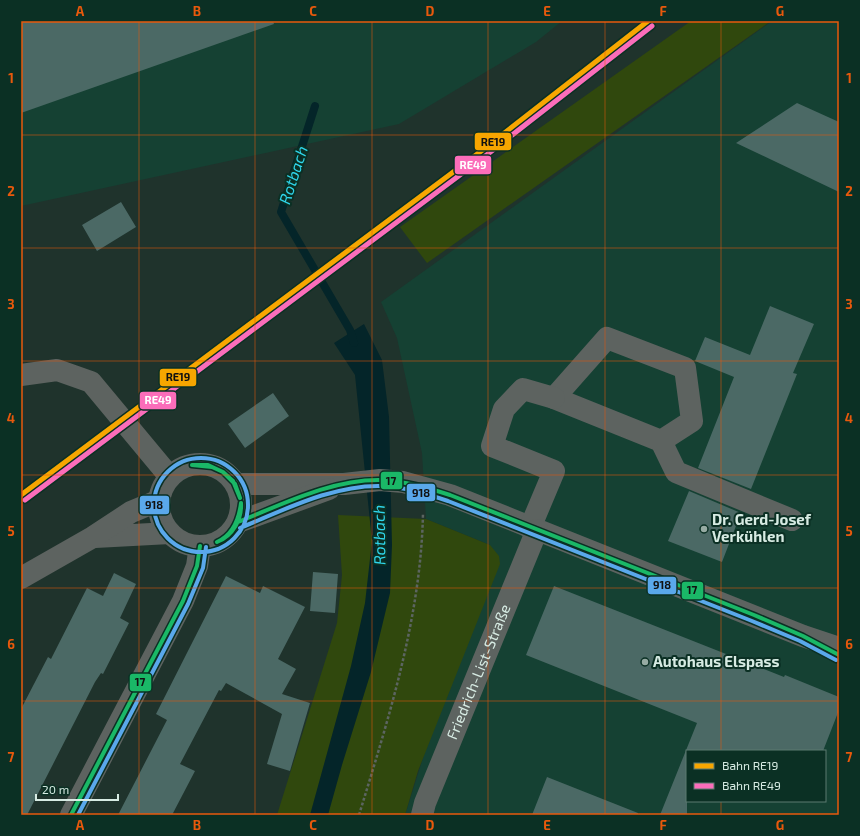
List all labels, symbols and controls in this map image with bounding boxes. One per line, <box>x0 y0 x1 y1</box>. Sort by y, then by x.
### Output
text: A <box>76 3 85 19</box>
text: B <box>193 3 201 19</box>
text: C <box>309 3 317 19</box>
text: D <box>426 3 435 19</box>
text: E <box>543 3 551 19</box>
text: F <box>659 3 667 19</box>
text: G <box>776 3 784 19</box>
text: 1 <box>8 70 14 86</box>
text: 1 <box>846 70 852 86</box>
line badge: RE19 <box>474 132 512 151</box>
text: RE19 <box>481 135 505 148</box>
water label: Rotbach <box>274 143 311 206</box>
line badge: RE49 <box>454 155 492 175</box>
text: RE49 <box>460 158 486 171</box>
text: 2 <box>7 183 15 199</box>
text: 2 <box>845 183 853 199</box>
text: 3 <box>7 296 15 312</box>
text: 3 <box>845 296 853 312</box>
line badge: RE19 <box>159 368 197 387</box>
text: RE19 <box>166 370 190 383</box>
line badge: RE49 <box>139 391 177 410</box>
text: RE49 <box>145 393 171 406</box>
text: 4 <box>7 410 15 426</box>
text: 4 <box>845 410 853 426</box>
line badge: 17 <box>380 471 403 490</box>
text: 17 <box>386 474 396 487</box>
line badge: 918 <box>406 483 436 502</box>
text: 918 <box>412 486 430 499</box>
line badge: 918 <box>139 495 170 515</box>
text: 918 <box>145 498 163 511</box>
water label: Rotbach <box>368 505 389 565</box>
place label: Dr. Gerd-Josef Verkühlen <box>712 510 812 545</box>
text: 5 <box>7 523 15 539</box>
text: 5 <box>845 523 853 539</box>
marker: Dr. Gerd-Josef Verkühlen <box>699 524 709 534</box>
line badge: 918 <box>647 576 677 595</box>
text: 918 <box>653 578 671 591</box>
line badge: 17 <box>681 581 704 600</box>
text: 17 <box>687 583 697 596</box>
street label: Friedrich-List-Straße <box>442 601 514 742</box>
text: 6 <box>7 636 15 652</box>
text: 6 <box>845 636 853 652</box>
place label: Autohaus Elspass <box>653 652 779 670</box>
marker: Autohaus Elspass <box>640 657 650 667</box>
line badge: 17 <box>129 673 152 692</box>
text: 17 <box>135 675 145 688</box>
text: 7 <box>8 749 15 765</box>
text: 7 <box>846 749 853 765</box>
legend <box>686 750 826 802</box>
text: Bahn RE19 <box>722 758 779 772</box>
scale bar <box>36 776 118 802</box>
text: Bahn RE49 <box>722 778 781 792</box>
text: 20 m <box>42 782 69 796</box>
text: A <box>76 817 85 833</box>
text: B <box>193 817 201 833</box>
text: C <box>309 817 317 833</box>
text: D <box>426 817 435 833</box>
text: E <box>543 817 551 833</box>
text: F <box>659 817 667 833</box>
text: G <box>776 817 784 833</box>

